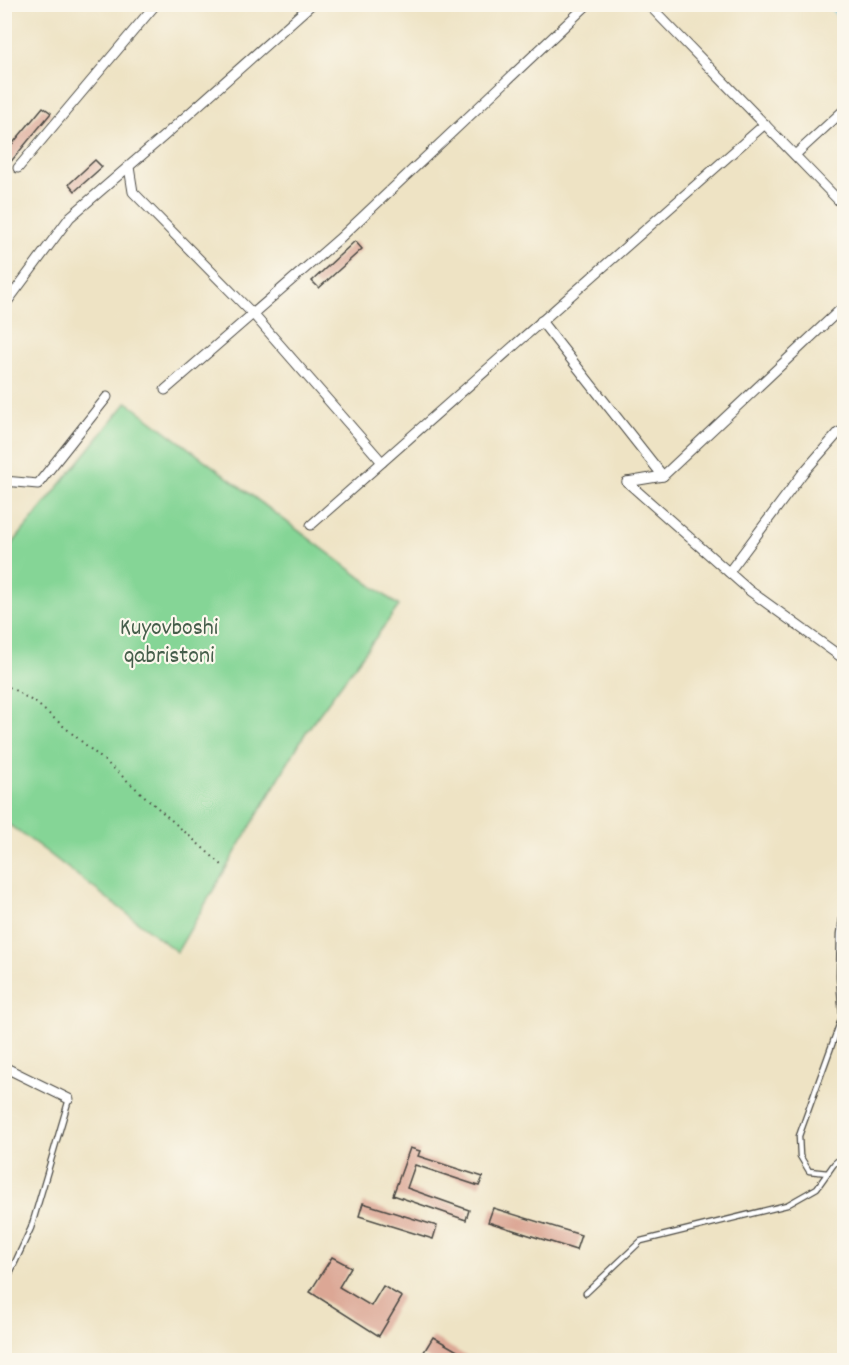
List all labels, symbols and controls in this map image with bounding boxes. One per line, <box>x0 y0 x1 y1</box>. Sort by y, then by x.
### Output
park label: Kuyovboshi qabristoni <box>120 612 218 674</box>

